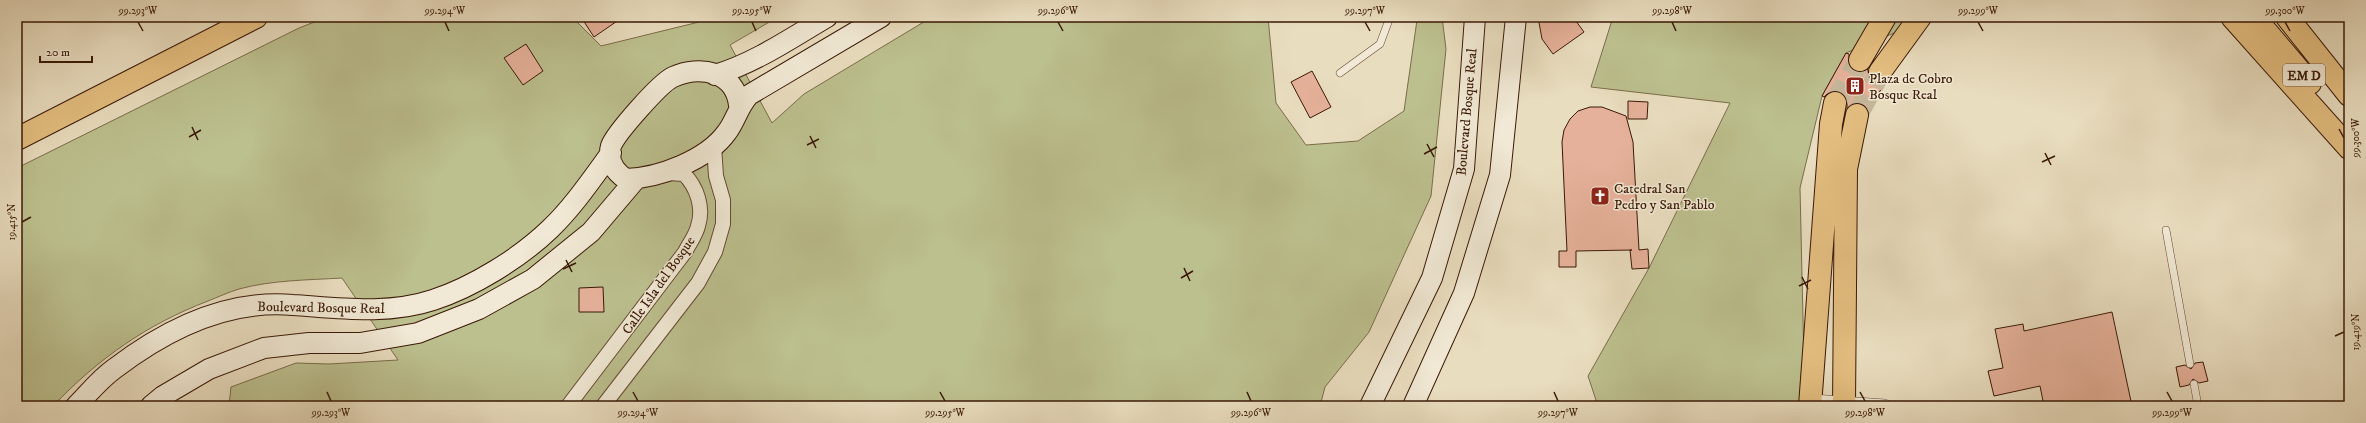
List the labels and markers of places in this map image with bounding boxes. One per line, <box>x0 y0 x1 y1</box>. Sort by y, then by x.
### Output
place label: Plaza de Cobro Bosque Real <box>1869 70 1953 104</box>
building icon: Plaza de Cobro Bosque Real <box>1844 75 1866 97</box>
place label: Catedral San Pedro y San Pablo <box>1614 180 1715 214</box>
church icon: Catedral San Pedro y San Pablo <box>1589 185 1611 207</box>

